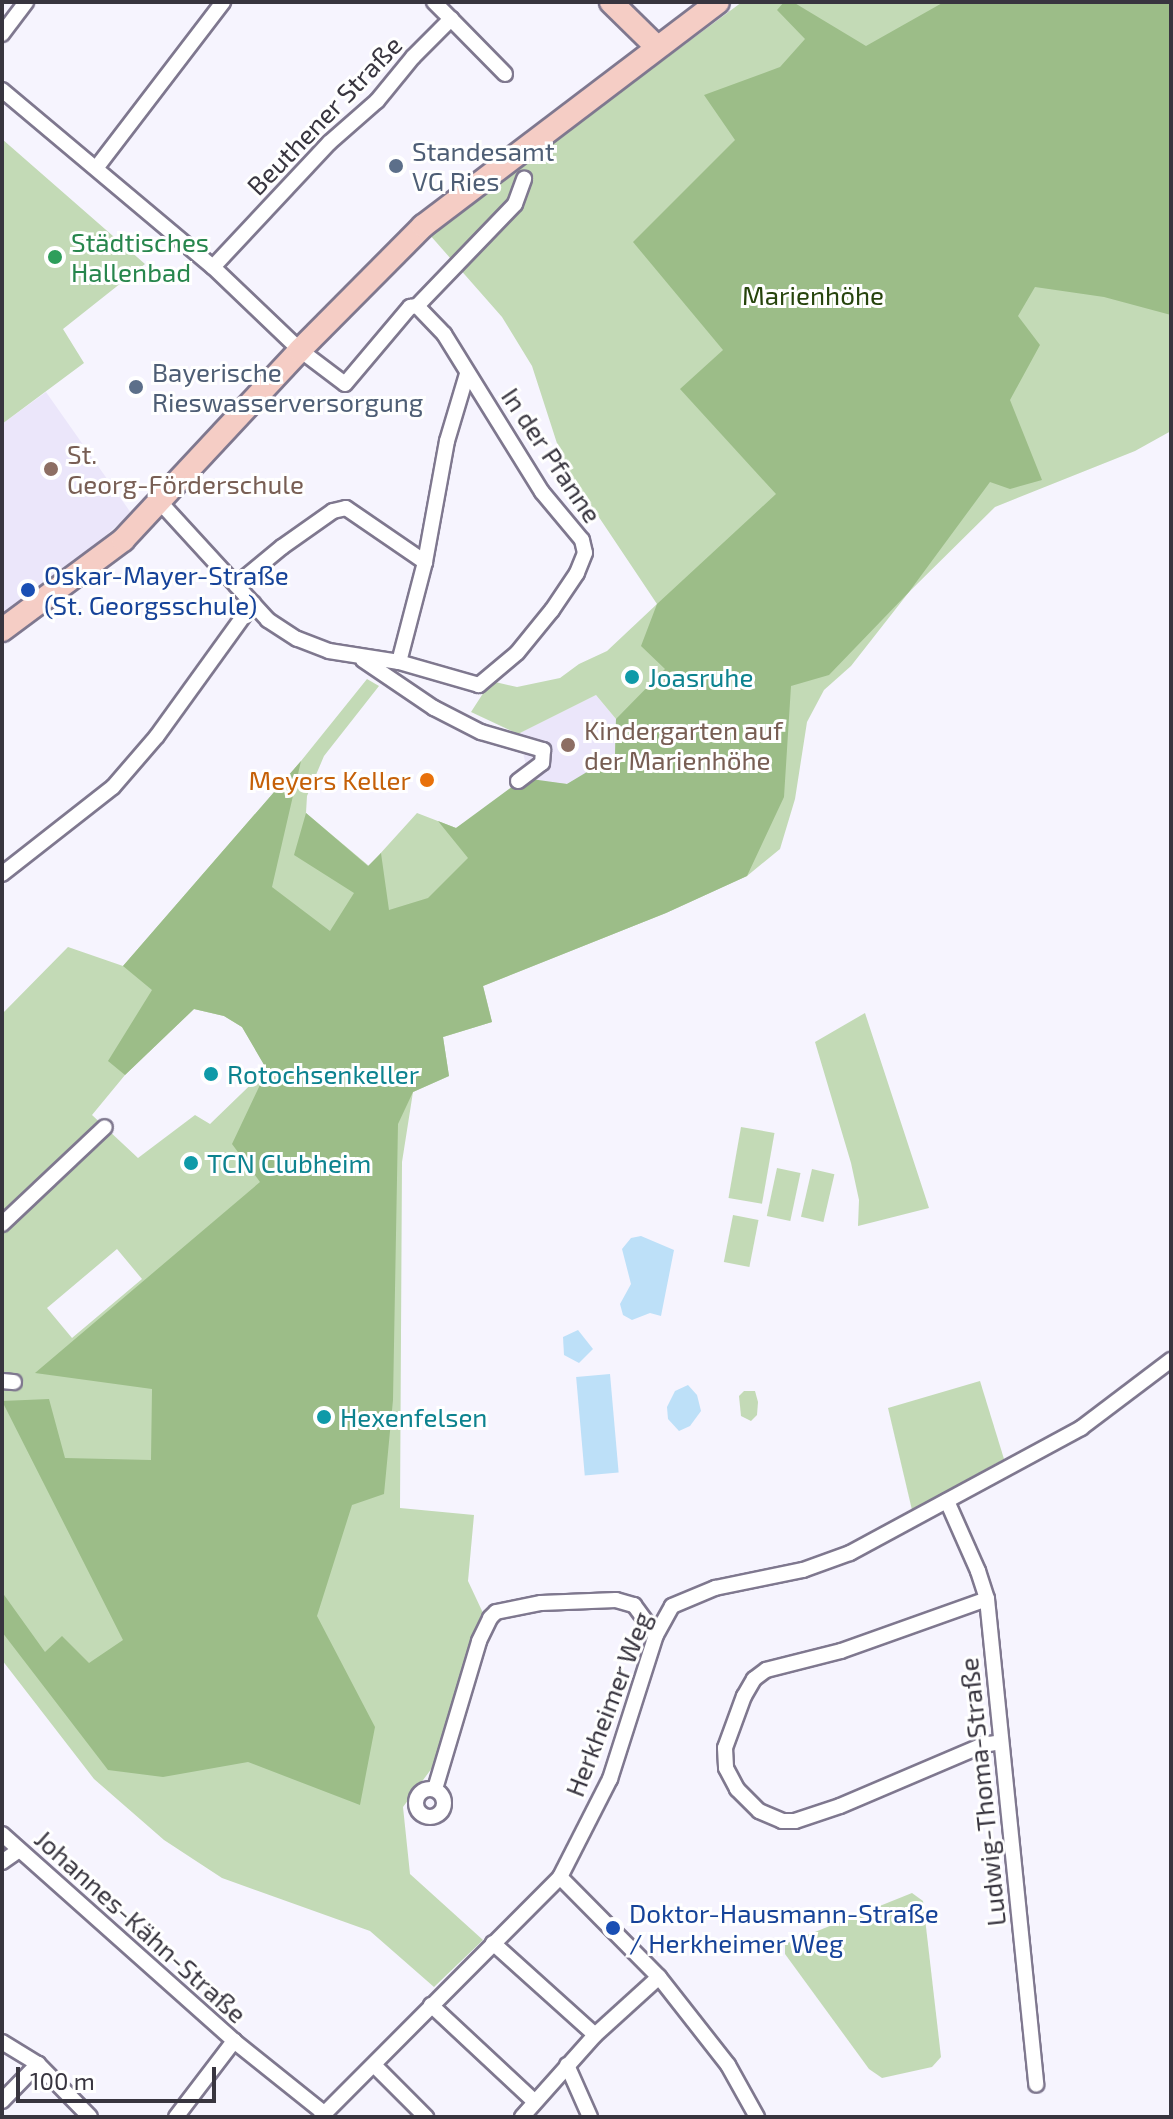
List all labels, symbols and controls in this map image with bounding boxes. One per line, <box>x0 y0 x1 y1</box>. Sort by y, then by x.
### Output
street label: Beuthener Straße <box>240 29 408 201</box>
place label: Standesamt VG Ries <box>412 135 555 196</box>
marker: Standesamt VG Ries <box>387 157 405 175</box>
place label: Städtisches Hallenbad <box>71 226 209 288</box>
marker: Städtisches Hallenbad <box>46 248 64 266</box>
park label: Marienhöhe <box>742 279 884 311</box>
place label: Bayerische Rieswasserversorgung <box>152 356 423 418</box>
marker: Bayerische Rieswasserversorgung <box>127 378 145 396</box>
street label: In der Pfanne <box>495 381 609 529</box>
place label: St. Georg-Förderschule <box>67 438 304 500</box>
marker: St. Georg-Förderschule <box>42 460 60 478</box>
place label: Oskar-Mayer-Straße (St. Georgsschule) <box>44 559 289 620</box>
marker: Oskar-Mayer-Straße (St. Georgsschule) <box>19 581 37 599</box>
place label: Joasruhe <box>648 661 753 693</box>
marker: Joasruhe <box>623 668 641 686</box>
place label: Kindergarten auf der Marienhöhe <box>584 714 783 776</box>
marker: Kindergarten auf der Marienhöhe <box>559 736 577 754</box>
place label: Meyers Keller <box>249 764 411 796</box>
marker: Meyers Keller <box>418 771 436 789</box>
place label: Rotochsenkeller <box>227 1058 419 1090</box>
marker: Rotochsenkeller <box>202 1065 220 1083</box>
place label: TCN Clubheim <box>207 1147 371 1179</box>
marker: TCN Clubheim <box>182 1154 200 1172</box>
place label: Hexenfelsen <box>340 1401 487 1433</box>
marker: Hexenfelsen <box>315 1408 333 1426</box>
street label: Herkheimer Weg <box>558 1607 658 1801</box>
street label: Ludwig-Thoma-Straße <box>952 1656 1012 1928</box>
street label: Johannes-Kähn-Straße <box>29 1823 253 2029</box>
place label: Doktor-Hausmann-Straße / Herkheimer Weg <box>629 1897 939 1958</box>
marker: Doktor-Hausmann-Straße / Herkheimer Weg <box>604 1919 622 1937</box>
scale bar <box>20 2051 220 2101</box>
text: 100 m <box>30 2066 95 2095</box>

